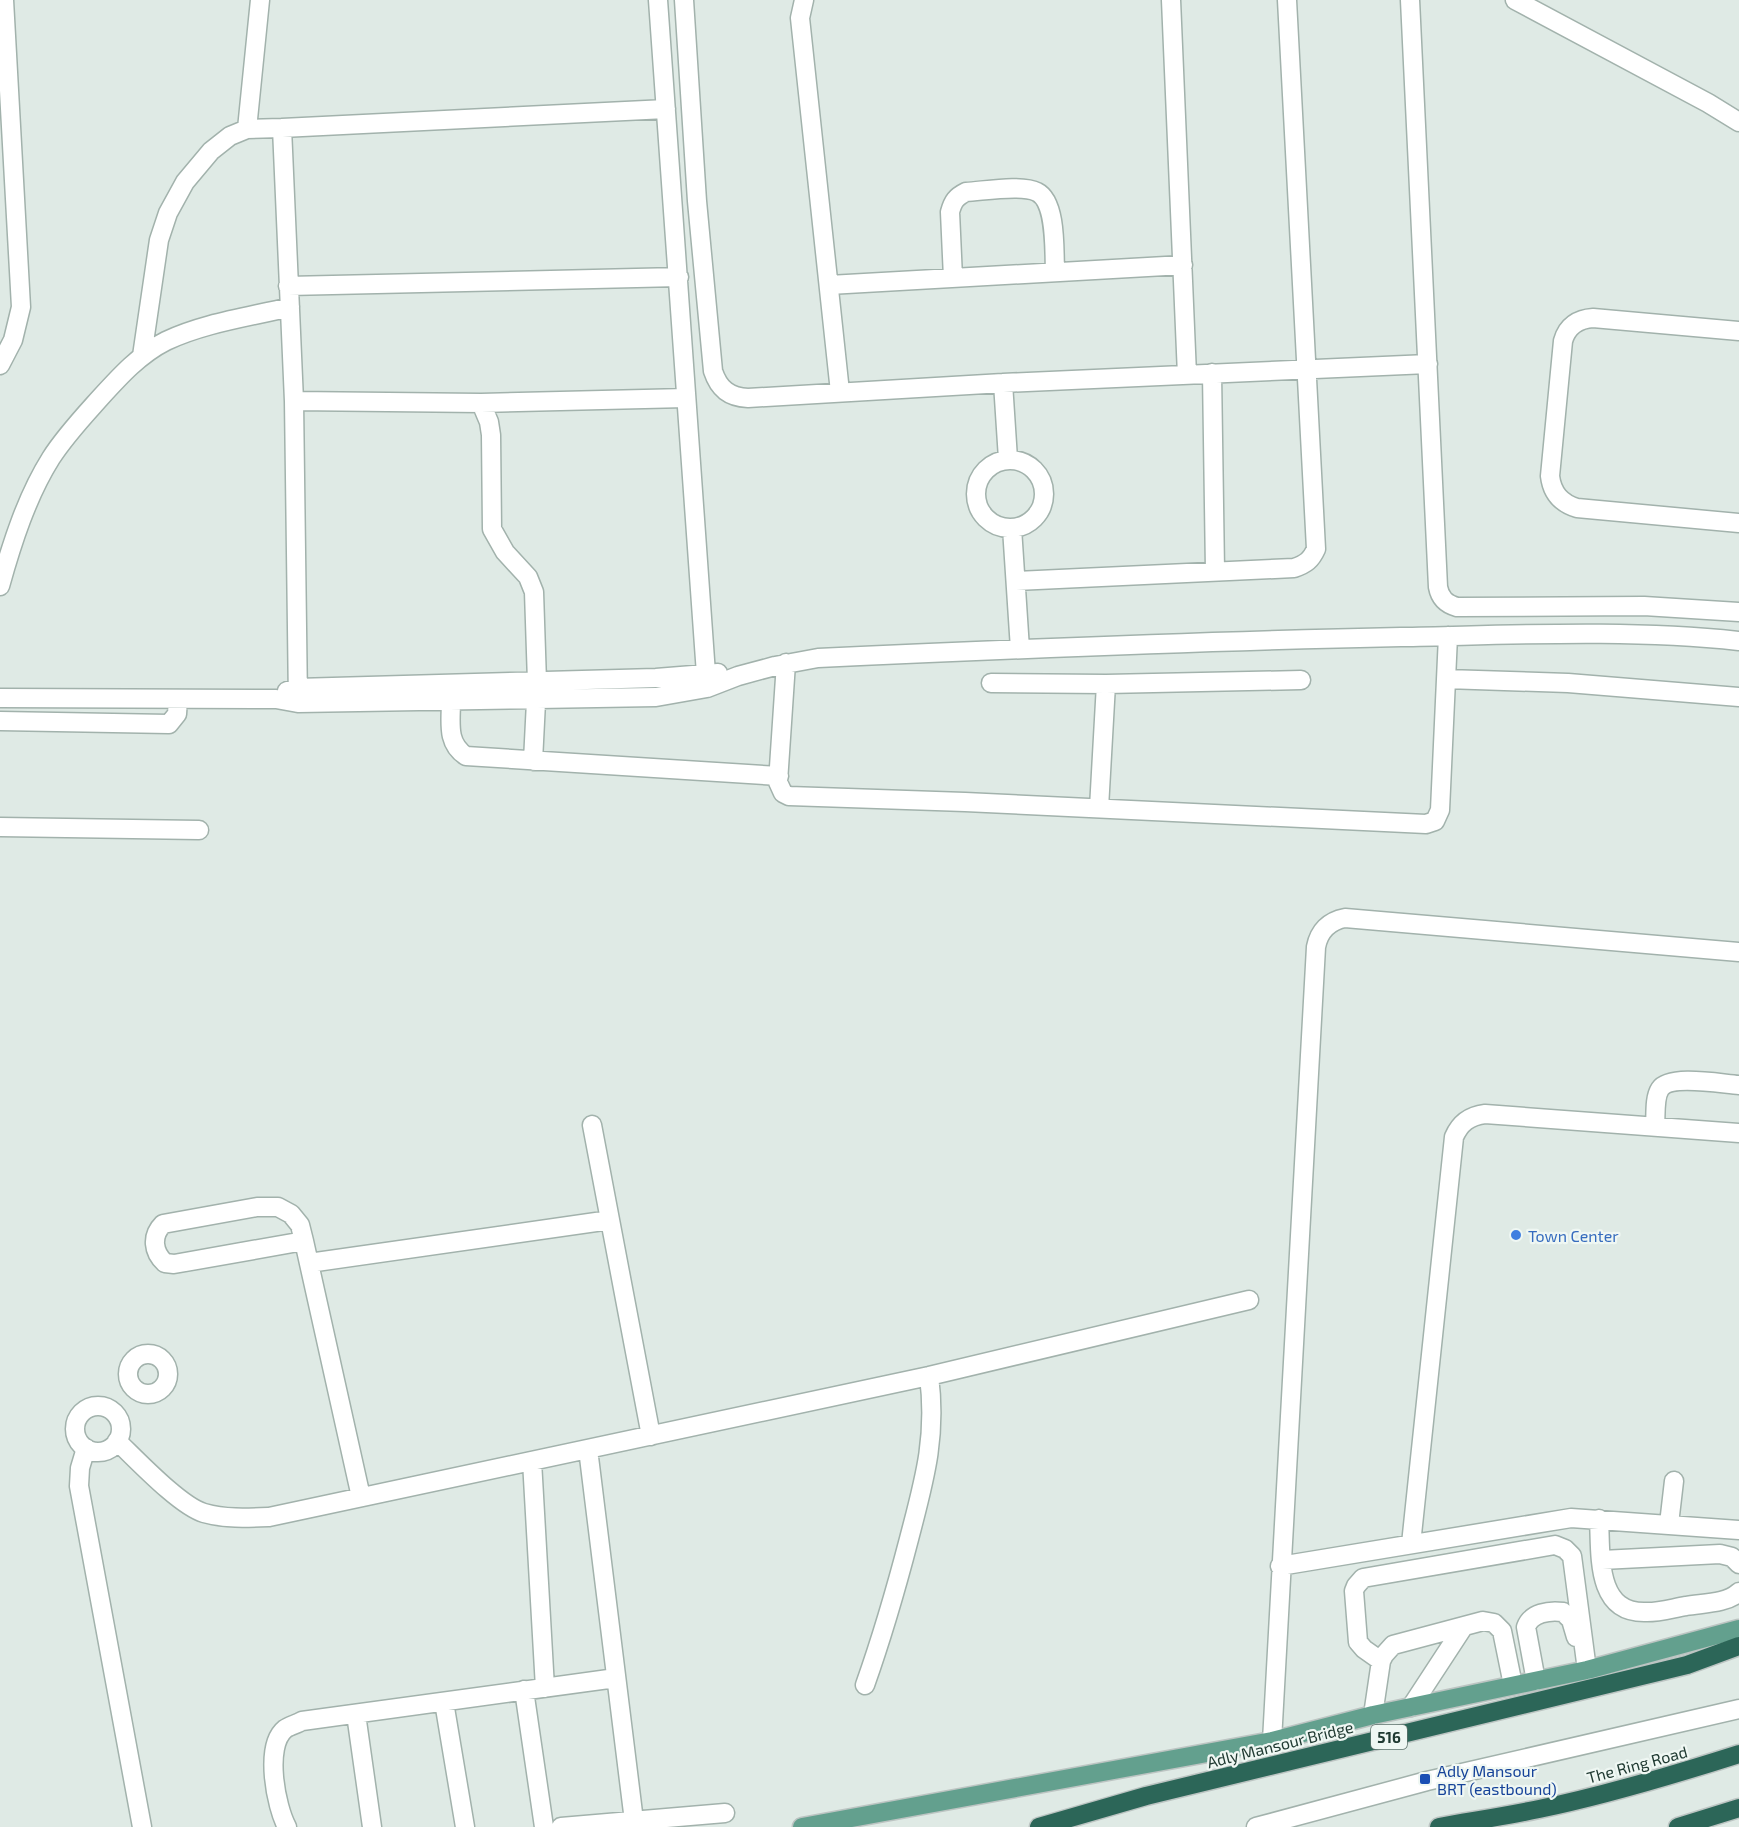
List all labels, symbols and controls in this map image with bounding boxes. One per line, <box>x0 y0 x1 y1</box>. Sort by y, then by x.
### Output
place label: Town Center <box>1528 1226 1619 1245</box>
marker: Town Center <box>1509 1228 1523 1242</box>
street label: Adly Mansour Bridge <box>1205 1717 1355 1771</box>
road number: 516 <box>1371 1725 1407 1749</box>
street label: The Ring Road <box>1585 1741 1689 1787</box>
place label: Adly Mansour BRT (eastbound) <box>1437 1761 1557 1798</box>
marker: Adly Mansour BRT (eastbound) <box>1418 1772 1432 1786</box>

